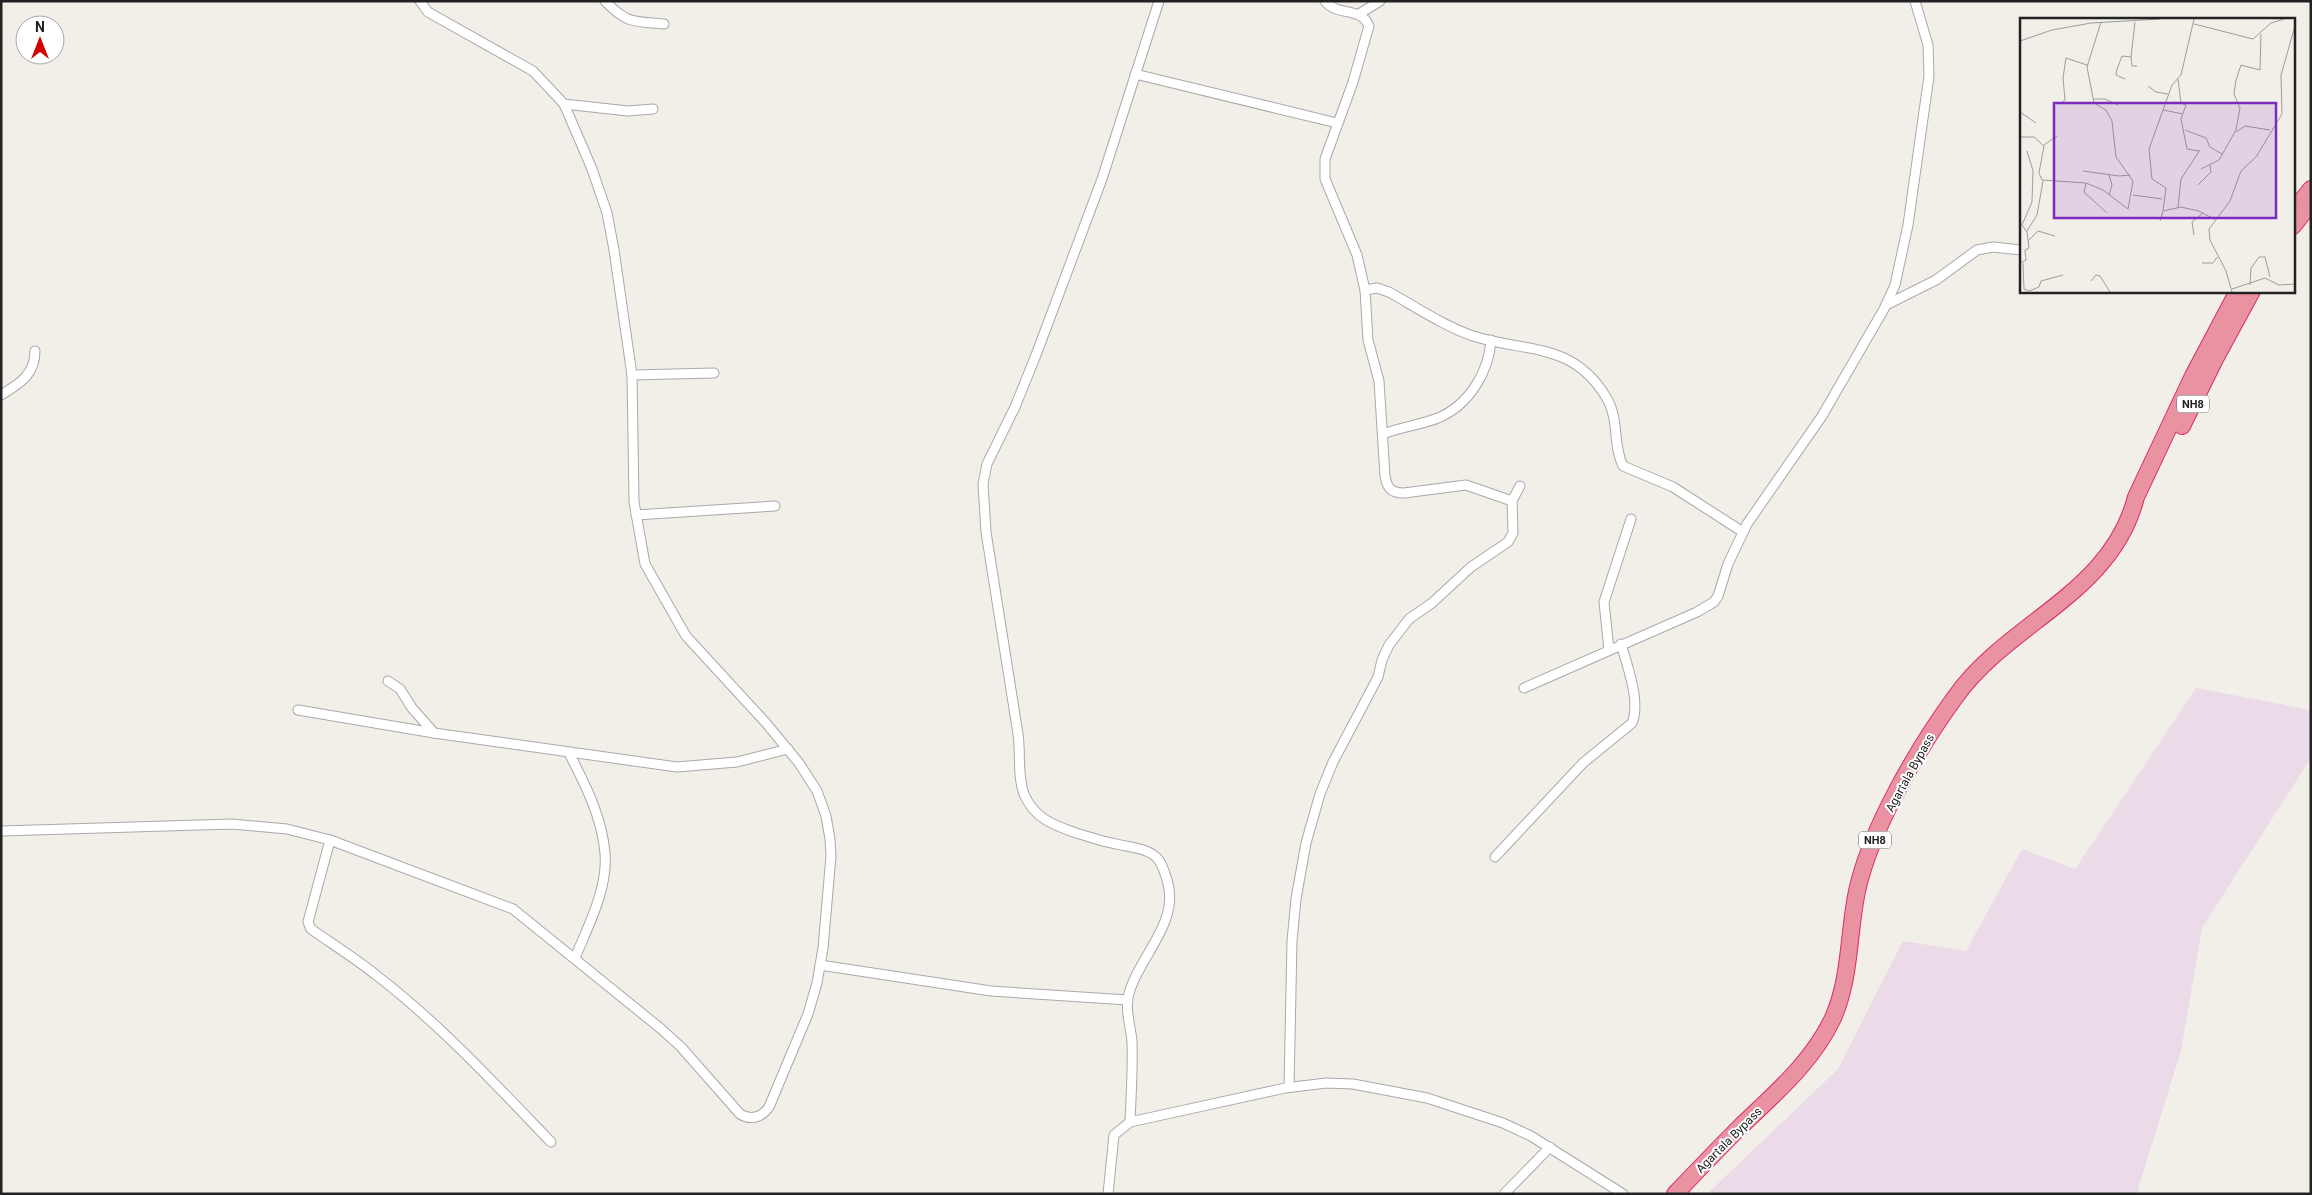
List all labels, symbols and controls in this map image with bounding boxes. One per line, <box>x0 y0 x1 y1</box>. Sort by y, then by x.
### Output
north arrow <box>15 15 65 65</box>
inset map <box>2020 18 2294 292</box>
text: N <box>35 19 45 35</box>
road number: NH8 <box>2177 396 2209 412</box>
street label: Agartala Bypass <box>1883 731 1937 815</box>
road number: NH8 <box>1859 832 1891 848</box>
street label: Agartala Bypass <box>1693 1104 1765 1176</box>

